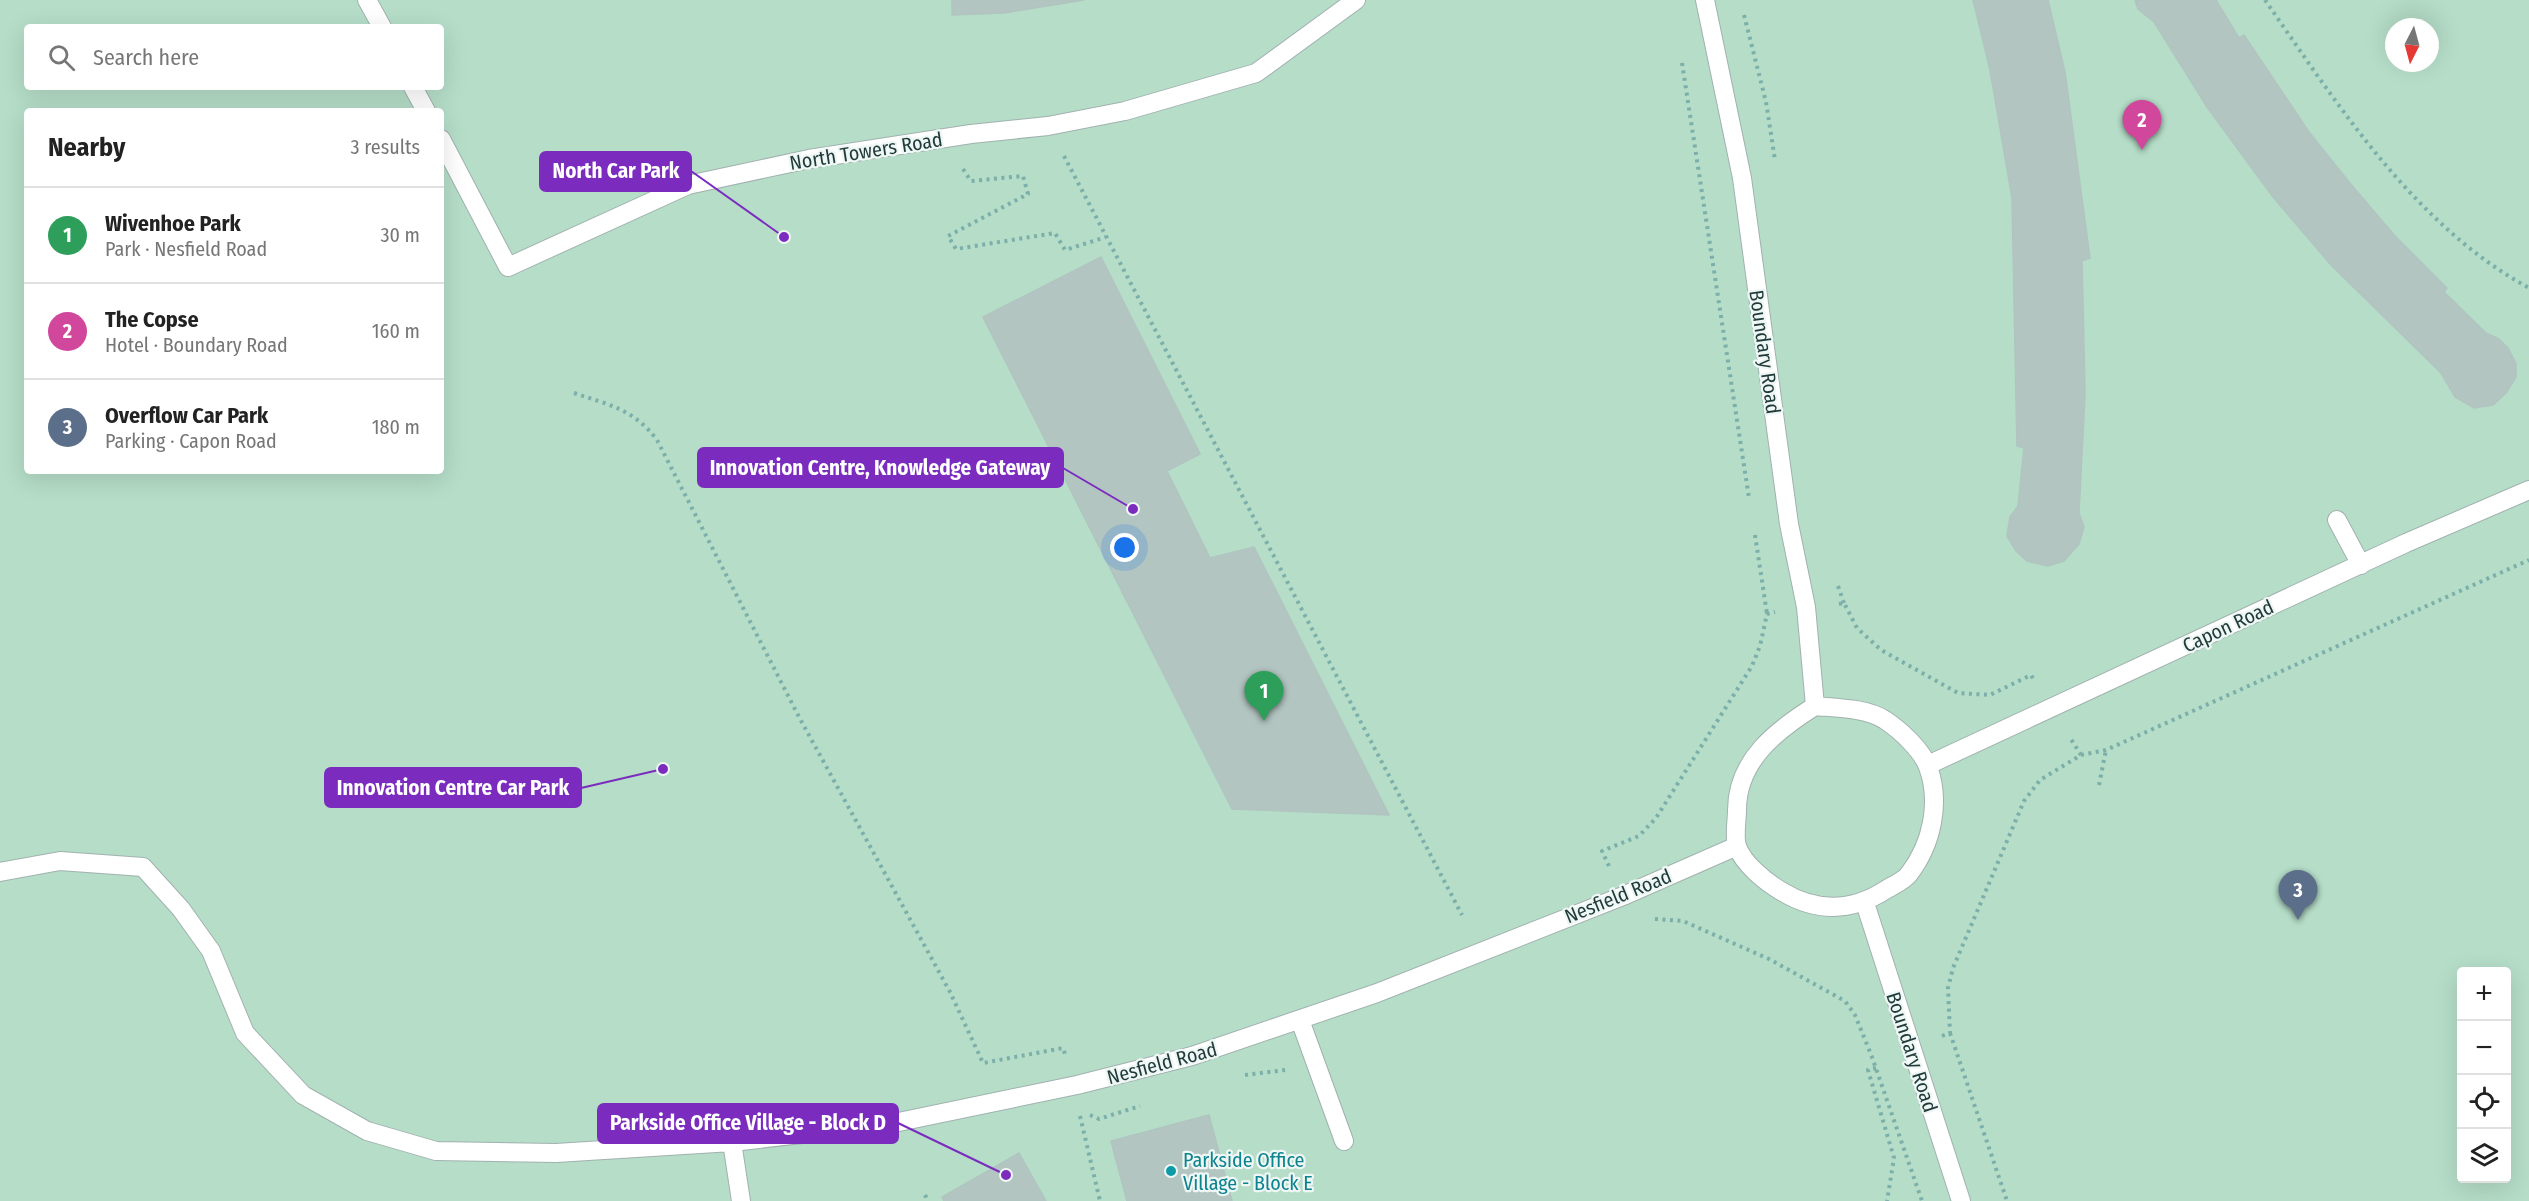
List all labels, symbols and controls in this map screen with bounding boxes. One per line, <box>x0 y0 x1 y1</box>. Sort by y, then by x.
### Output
north arrow <box>2385 18 2439 72</box>
search box <box>24 24 444 90</box>
icon: search <box>45 41 78 74</box>
text: Search here <box>93 44 199 71</box>
pin: 2 <box>2122 100 2162 150</box>
street label: North Towers Road <box>788 127 944 175</box>
text: Nearby <box>48 132 125 163</box>
text: 3 results <box>351 135 420 159</box>
callout: North Car Park <box>540 152 691 191</box>
text: North Car Park <box>553 158 680 184</box>
text: Wivenhoe Park <box>105 210 241 237</box>
text: 1 <box>63 223 72 247</box>
text: 30 m <box>380 223 420 247</box>
text: Park · Nesfield Road <box>105 237 267 261</box>
street label: Boundary Road <box>1744 288 1786 416</box>
text: The Copse <box>105 306 199 333</box>
text: 2 <box>63 319 72 343</box>
text: 160 m <box>372 319 420 343</box>
text: Hotel · Boundary Road <box>105 333 288 357</box>
text: Overflow Car Park <box>105 402 268 429</box>
text: 3 <box>63 415 72 439</box>
text: 180 m <box>372 415 420 439</box>
text: Parking · Capon Road <box>105 429 277 453</box>
callout: Innovation Centre, Knowledge Gateway <box>698 448 1063 487</box>
text: Innovation Centre, Knowledge Gateway <box>710 455 1051 481</box>
your location <box>1110 533 1139 562</box>
street label: Capon Road <box>2179 594 2277 658</box>
pin: 1 <box>1244 672 1284 721</box>
callout: Innovation Centre Car Park <box>325 768 581 807</box>
text: Innovation Centre Car Park <box>337 775 569 801</box>
street label: Nesfield Road <box>1561 864 1675 928</box>
pin: 3 <box>2278 870 2318 920</box>
map controls <box>2457 967 2511 1183</box>
button: + <box>2457 967 2511 1021</box>
street label: Boundary Road <box>1881 989 1943 1115</box>
button: − <box>2457 1021 2511 1075</box>
street label: Nesfield Road <box>1104 1037 1220 1089</box>
button: locate <box>2457 1075 2511 1129</box>
callout: Parkside Office Village - Block D <box>598 1104 898 1143</box>
text: Parkside Office Village - Block D <box>610 1110 886 1136</box>
button: layers <box>2457 1129 2511 1183</box>
place label: Parkside Office Village - Block E <box>1183 1148 1313 1195</box>
marker: Parkside Office Village - Block E <box>1164 1164 1178 1178</box>

